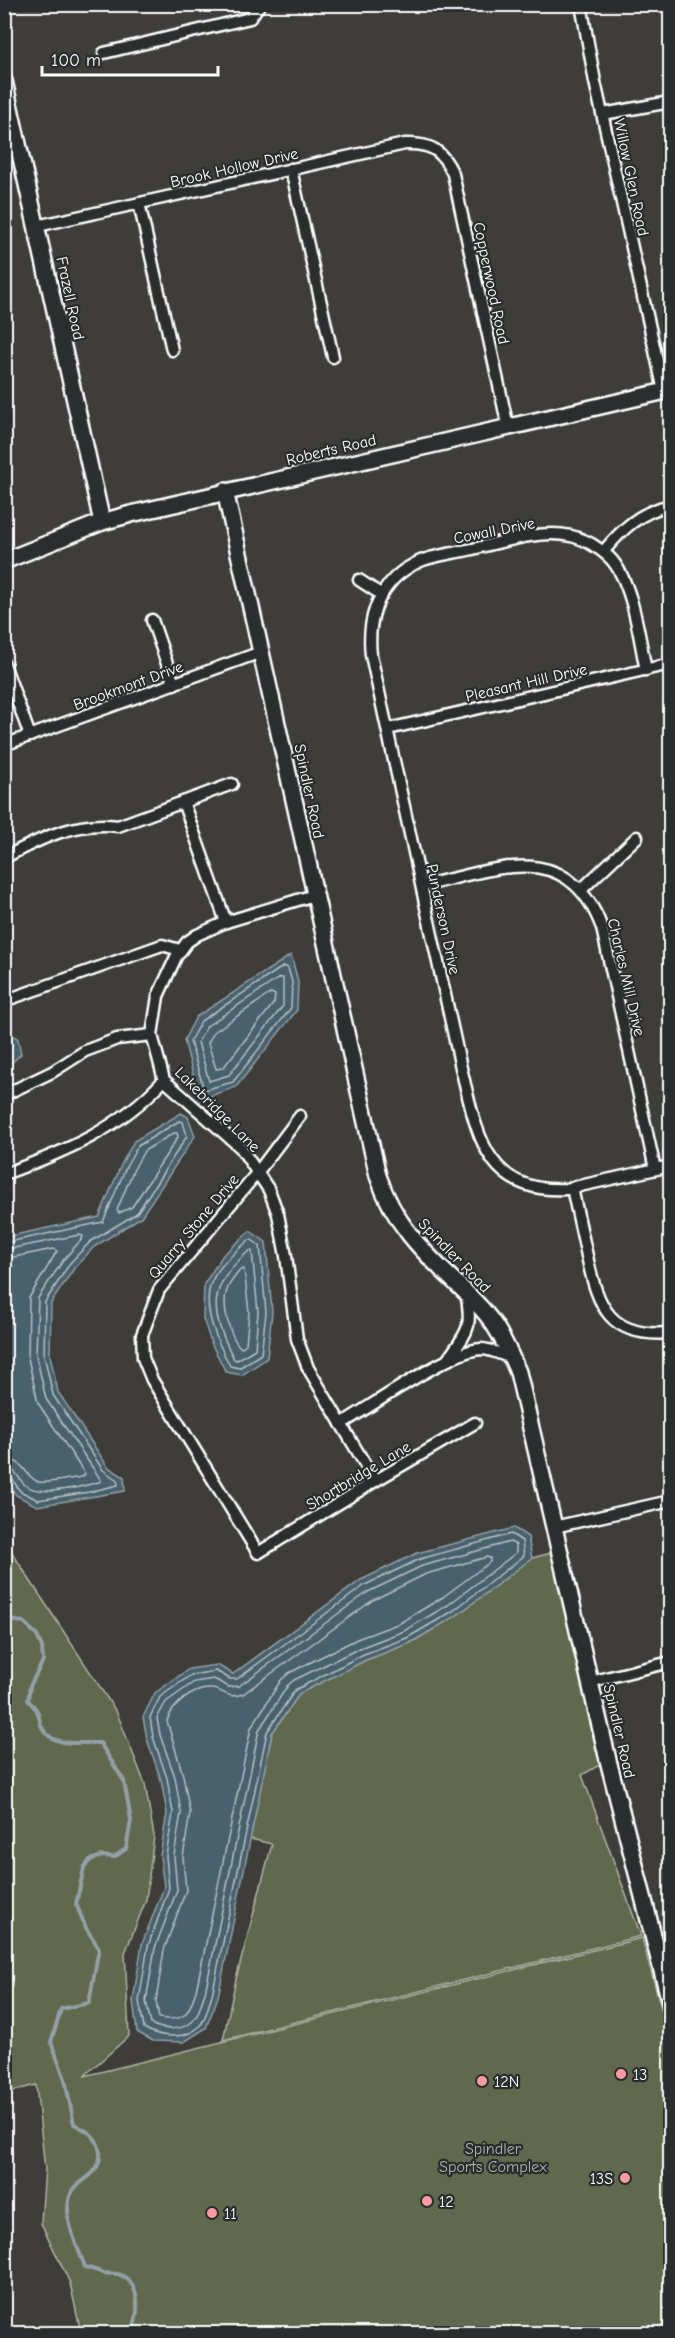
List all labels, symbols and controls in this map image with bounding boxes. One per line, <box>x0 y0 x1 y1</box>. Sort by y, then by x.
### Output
scale bar <box>42 39 218 77</box>
text: 100 m <box>51 50 101 71</box>
street label: Willow Glen Road <box>610 117 652 238</box>
street label: Brook Hollow Drive <box>169 144 300 191</box>
street label: Copperwood Road <box>469 221 513 346</box>
street label: Frazell Road <box>52 255 88 342</box>
street label: Roberts Road <box>284 431 378 469</box>
street label: Cowall Drive <box>452 514 536 548</box>
street label: Brookmont Drive <box>71 658 186 714</box>
street label: Pleasant Hill Drive <box>464 660 589 706</box>
street label: Spindler Road <box>290 742 328 840</box>
street label: Punderson Drive <box>423 862 464 976</box>
street label: Charles Mill Drive <box>604 917 648 1038</box>
street label: Lakebridge Lane <box>171 1063 264 1156</box>
street label: Quarry Stone Drive <box>145 1171 243 1283</box>
street label: Spindler Road <box>414 1215 494 1296</box>
street label: Shortbridge Lane <box>303 1438 414 1514</box>
street label: Spindler Road <box>599 1682 639 1780</box>
place label: 13 <box>633 2066 647 2084</box>
marker: 13 <box>614 2067 628 2081</box>
place label: 12N <box>494 2073 519 2091</box>
marker: 12N <box>475 2074 489 2088</box>
park label: Spindler Sports Complex <box>439 2140 547 2176</box>
place label: 13S <box>590 2170 613 2188</box>
marker: 13S <box>618 2171 632 2185</box>
place label: 12 <box>439 2193 454 2211</box>
marker: 12 <box>420 2194 434 2208</box>
place label: 11 <box>224 2205 237 2223</box>
marker: 11 <box>205 2206 219 2220</box>

